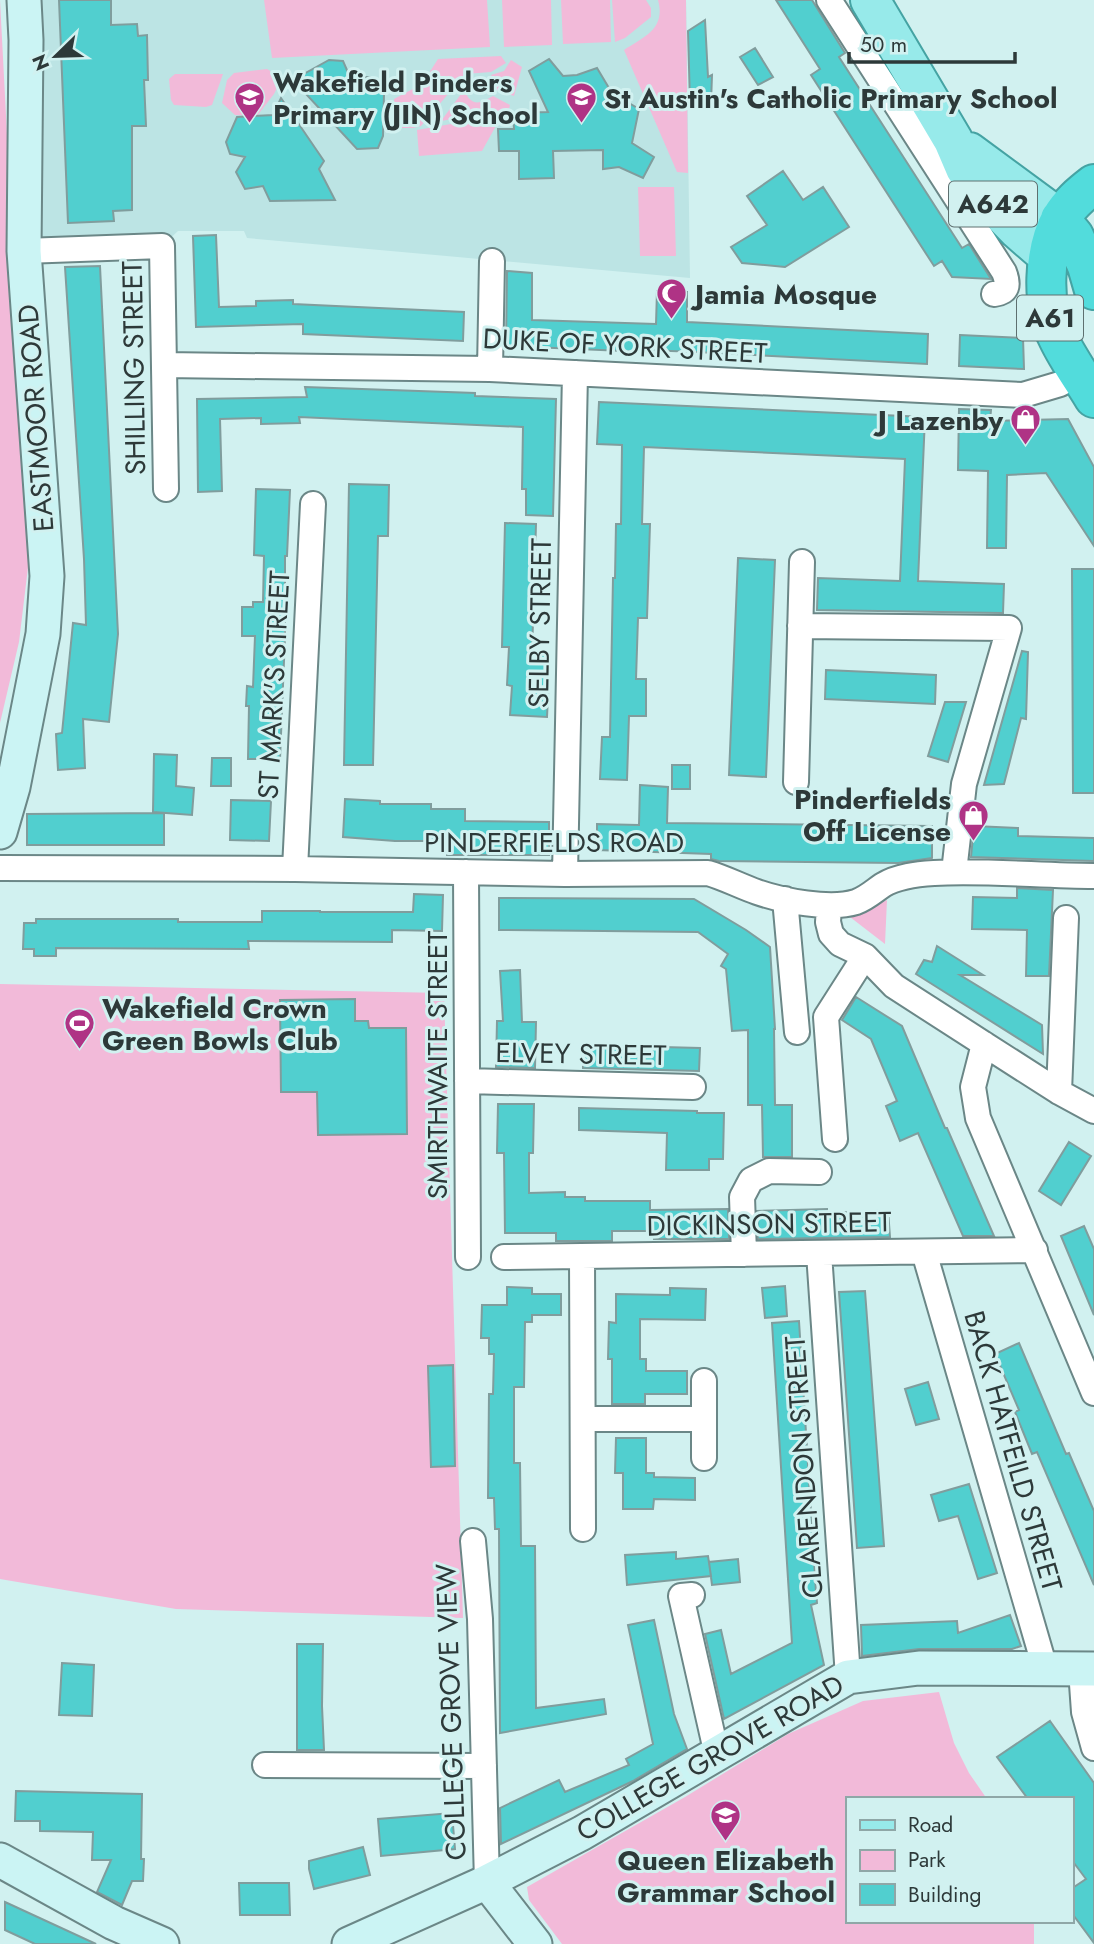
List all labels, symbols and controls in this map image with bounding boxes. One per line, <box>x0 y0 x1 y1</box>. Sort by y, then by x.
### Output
north arrow <box>21 21 91 91</box>
scale bar <box>849 21 1015 65</box>
text: 50 m <box>860 30 907 60</box>
text: N <box>25 50 56 75</box>
place label: Wakefield Pinders Primary (JIN) School <box>273 62 538 135</box>
place label: St Austin's Catholic Primary School <box>604 78 1058 119</box>
school or university icon: Wakefield Pinders Primary (JIN) School <box>233 81 267 125</box>
school or university icon: St Austin's Catholic Primary School <box>564 81 598 125</box>
road number: A642 <box>949 182 1037 226</box>
street label: SHILLING STREET <box>112 261 156 475</box>
place label: Jamia Mosque <box>690 274 877 315</box>
mosque icon: Jamia Mosque <box>655 277 689 321</box>
road number: A61 <box>1017 296 1083 340</box>
street label: EASTMOOR ROAD <box>8 303 64 533</box>
street label: DUKE OF YORK STREET <box>482 318 768 374</box>
place label: J Lazenby <box>873 400 1003 441</box>
shop icon: J Lazenby <box>1009 403 1043 447</box>
street label: SELBY STREET <box>518 538 562 708</box>
street label: ST MARK'S STREET <box>248 570 300 800</box>
place label: Pinderfields Off License <box>794 779 951 852</box>
shop icon: Pinderfields Off License <box>957 798 991 842</box>
street label: PINDERFIELDS ROAD <box>424 822 684 863</box>
street label: SMIRTHWAITE STREET <box>417 931 458 1199</box>
place label: Wakefield Crown Green Bowls Club <box>102 988 338 1061</box>
sports icon: Wakefield Crown Green Bowls Club <box>62 1007 96 1051</box>
street label: ELVEY STREET <box>495 1032 667 1076</box>
street label: DICKINSON STREET <box>646 1201 892 1247</box>
street label: BACK HATFEILD STREET <box>953 1306 1073 1596</box>
street label: CLARENDON STREET <box>774 1334 834 1600</box>
street label: COLLEGE GROVE VIEW <box>425 1563 477 1861</box>
street label: COLLEGE GROVE ROAD <box>569 1665 851 1851</box>
legend <box>846 1797 1073 1923</box>
school or university icon: Queen Elizabeth Grammar School <box>709 1799 743 1843</box>
text: Road <box>908 1810 953 1840</box>
place label: Queen Elizabeth Grammar School <box>617 1840 835 1913</box>
text: Park <box>908 1845 946 1875</box>
text: Building <box>908 1880 981 1910</box>

